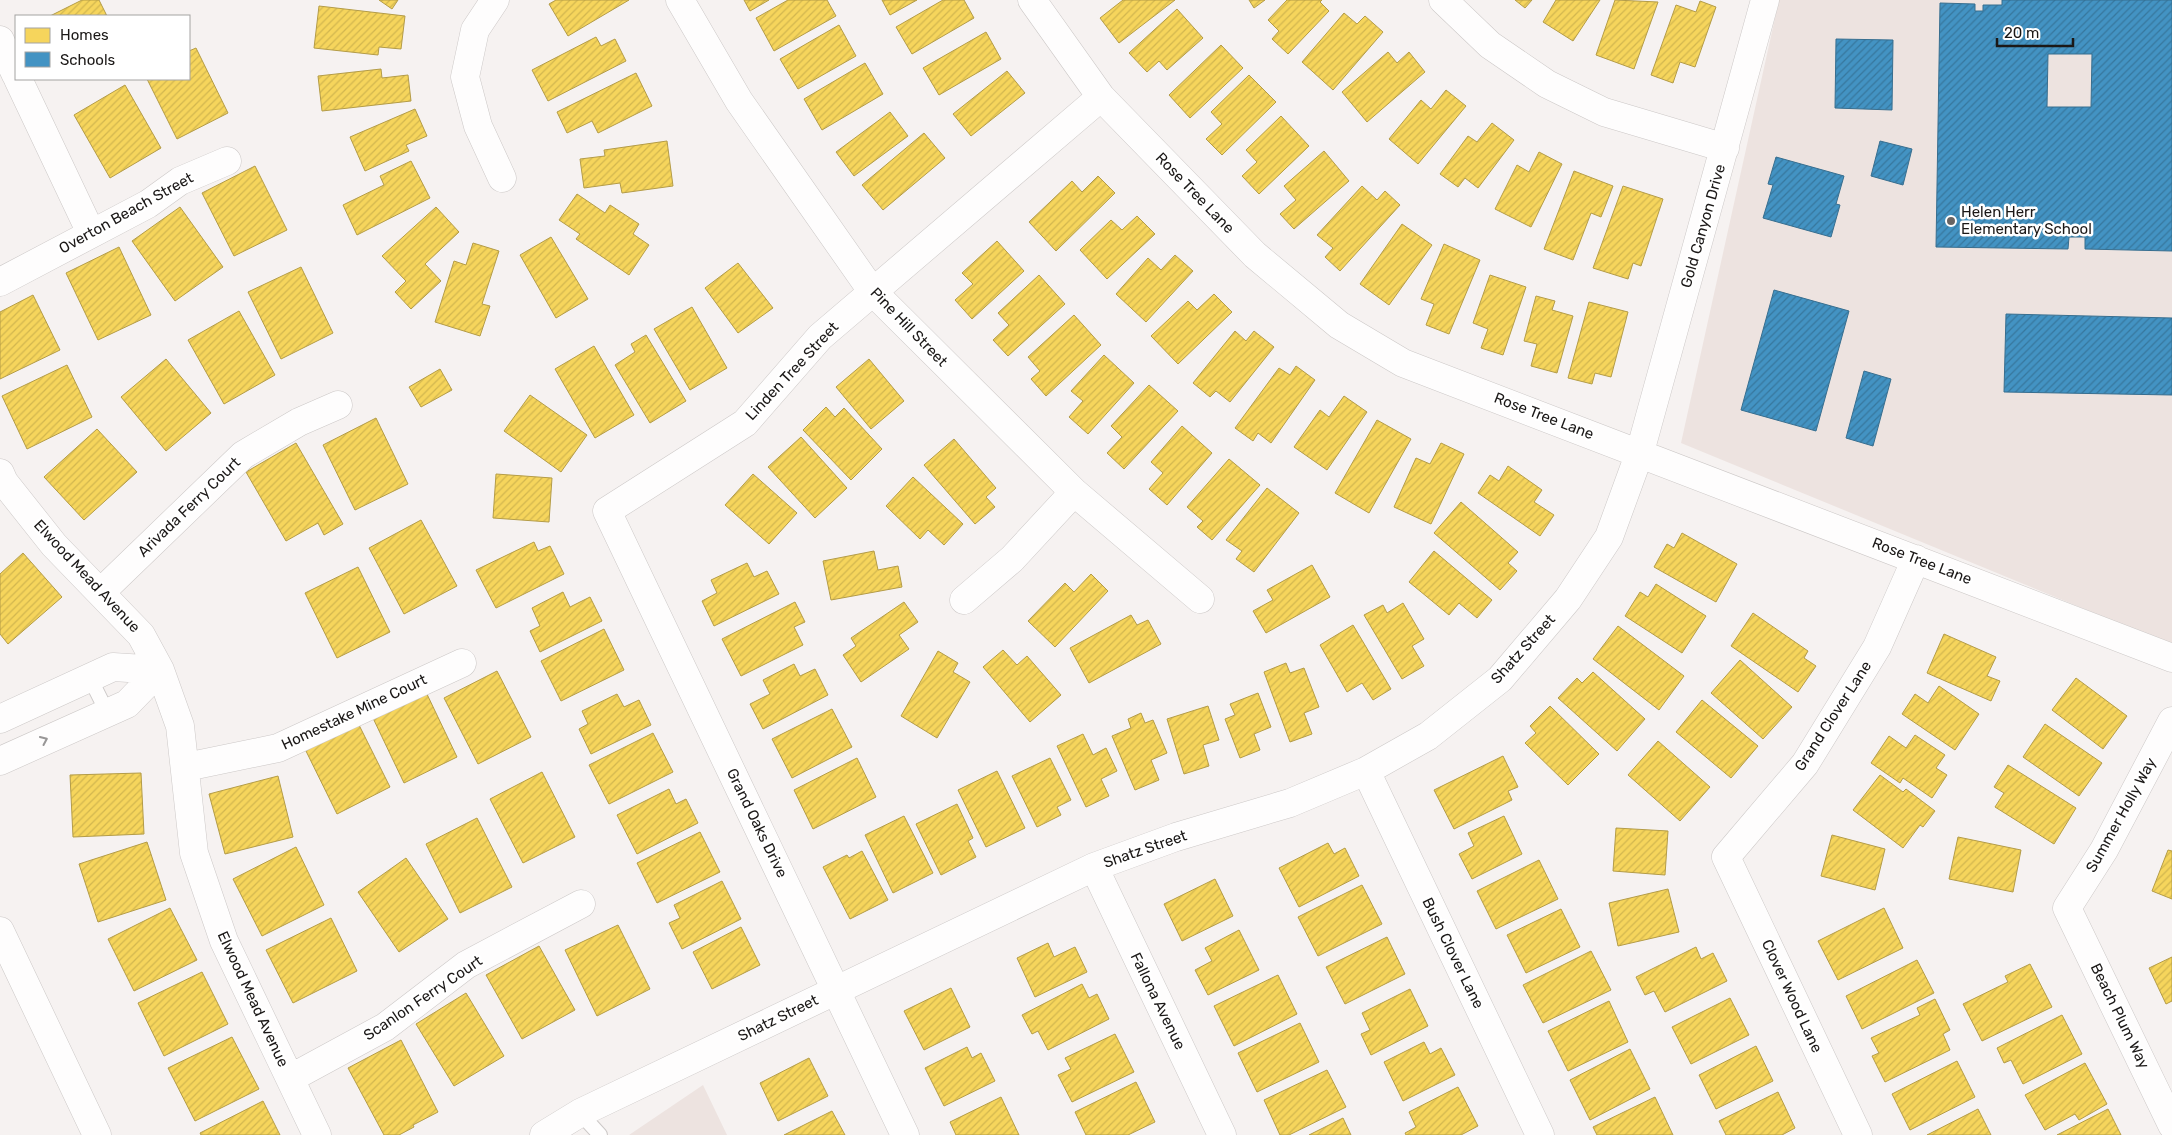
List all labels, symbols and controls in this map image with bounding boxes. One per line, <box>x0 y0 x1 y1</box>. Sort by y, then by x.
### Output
legend <box>15 15 190 80</box>
scale bar <box>1997 15 2073 47</box>
text: 20 m <box>2004 24 2039 42</box>
text: Homes <box>60 26 109 44</box>
text: Schools <box>60 51 116 69</box>
street label: Rose Tree Lane <box>1152 149 1238 237</box>
street label: Gold Canyon Drive <box>1677 162 1729 290</box>
street label: Overton Beach Street <box>56 169 196 257</box>
place label: Helen Herr Elementary School <box>1961 203 2092 238</box>
marker: Helen Herr Elementary School <box>1945 215 1957 227</box>
street label: Pine Hill Street <box>867 284 951 370</box>
street label: Linden Tree Street <box>742 318 842 424</box>
street label: Rose Tree Lane <box>1492 389 1596 443</box>
street label: Arivada Ferry Court <box>134 453 244 561</box>
street label: Elwood Mead Avenue <box>30 516 144 636</box>
street label: Rose Tree Lane <box>1870 534 1974 588</box>
street label: Shatz Street <box>1487 610 1559 687</box>
street label: Grand Clover Lane <box>1791 658 1875 774</box>
street label: Homestake Mine Court <box>279 670 430 754</box>
one-way arrow <box>39 736 48 747</box>
street label: Summer Holly Way <box>2082 754 2160 876</box>
street label: Grand Oaks Drive <box>723 765 791 881</box>
street label: Shatz Street <box>1101 826 1189 872</box>
street label: Bush Clover Lane <box>1418 895 1488 1011</box>
street label: Elwood Mead Avenue <box>214 928 292 1070</box>
street label: Clover Wood Lane <box>1758 936 1826 1056</box>
street label: Fallona Avenue <box>1127 950 1189 1052</box>
street label: Scanlon Ferry Court <box>360 952 486 1044</box>
street label: Beach Plum Way <box>2087 960 2153 1072</box>
street label: Shatz Street <box>735 991 821 1045</box>

